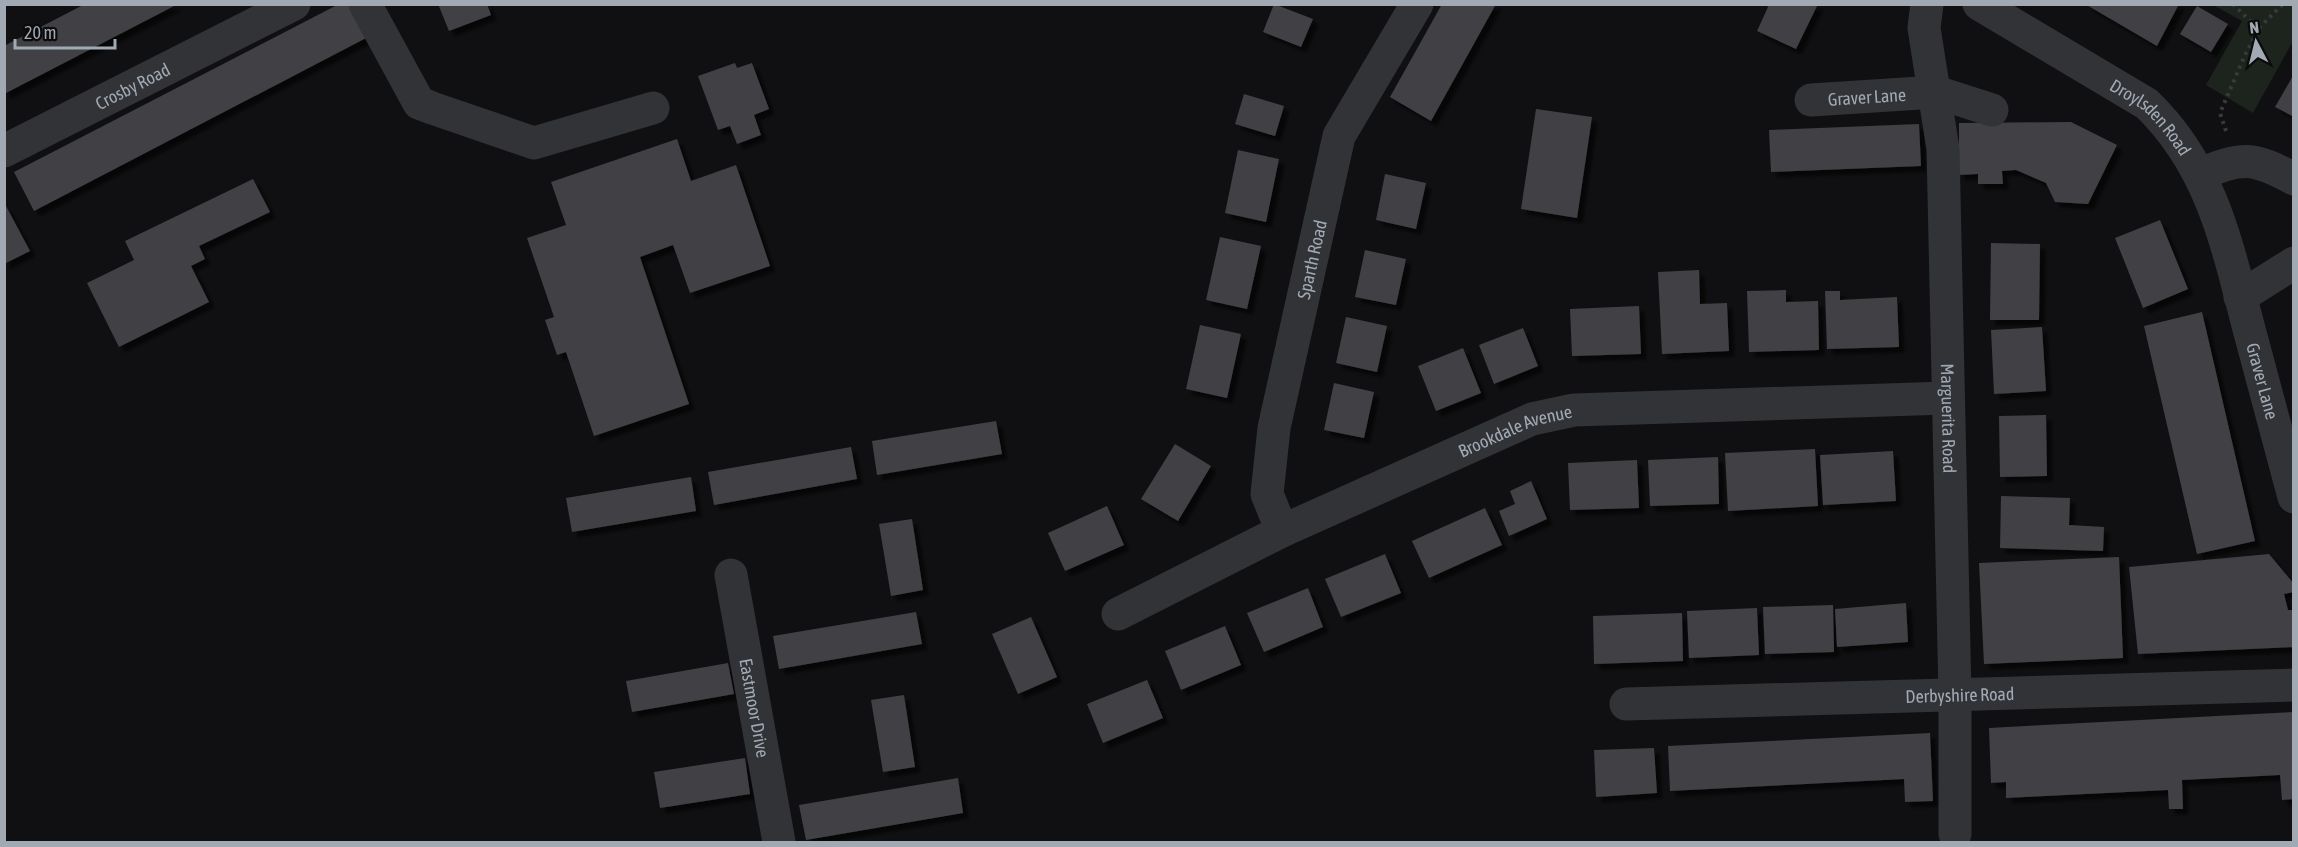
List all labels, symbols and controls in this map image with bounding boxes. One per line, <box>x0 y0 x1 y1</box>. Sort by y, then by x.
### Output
scale bar <box>15 12 116 50</box>
north arrow <box>2226 12 2286 72</box>
text: N <box>2248 18 2260 37</box>
text: 20 m <box>24 22 56 43</box>
street label: Crosby Road <box>92 58 173 114</box>
street label: Droylsden Road <box>2107 74 2196 159</box>
street label: Graver Lane <box>1827 83 1907 109</box>
street label: Sparth Road <box>1293 218 1331 301</box>
street label: Graver Lane <box>2243 340 2283 422</box>
street label: Marguerita Road <box>1937 363 1961 473</box>
street label: Brookdale Avenue <box>1455 400 1574 461</box>
street label: Eastmoor Drive <box>736 657 774 759</box>
street label: Derbyshire Road <box>1905 682 2015 707</box>

